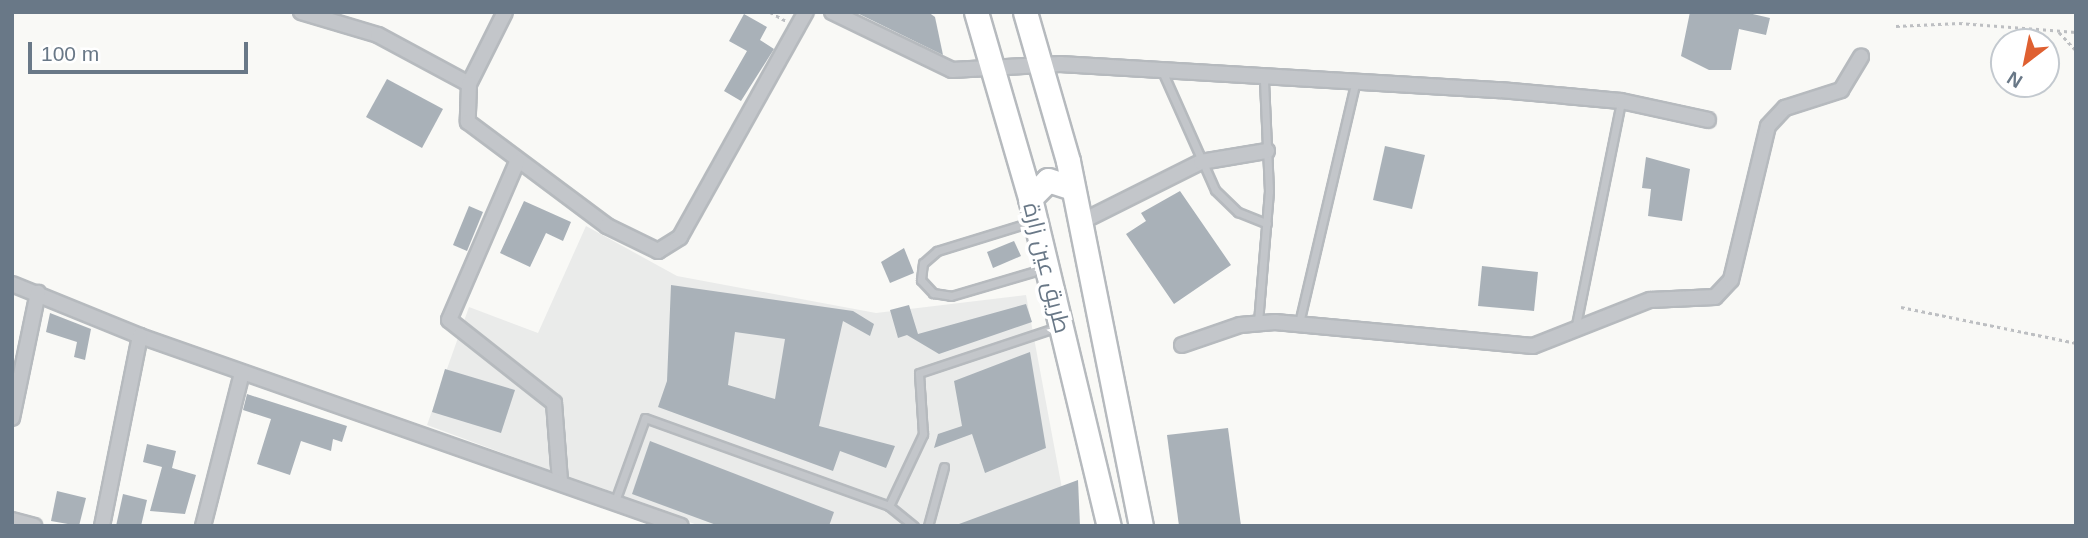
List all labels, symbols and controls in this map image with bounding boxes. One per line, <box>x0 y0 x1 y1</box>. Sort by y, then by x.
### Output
scale bar <box>32 28 252 72</box>
north arrow <box>1990 28 2060 98</box>
text: 100 m <box>41 42 99 65</box>
text: N <box>2003 67 2026 92</box>
street label: طريق عين زارة <box>1017 200 1077 336</box>

